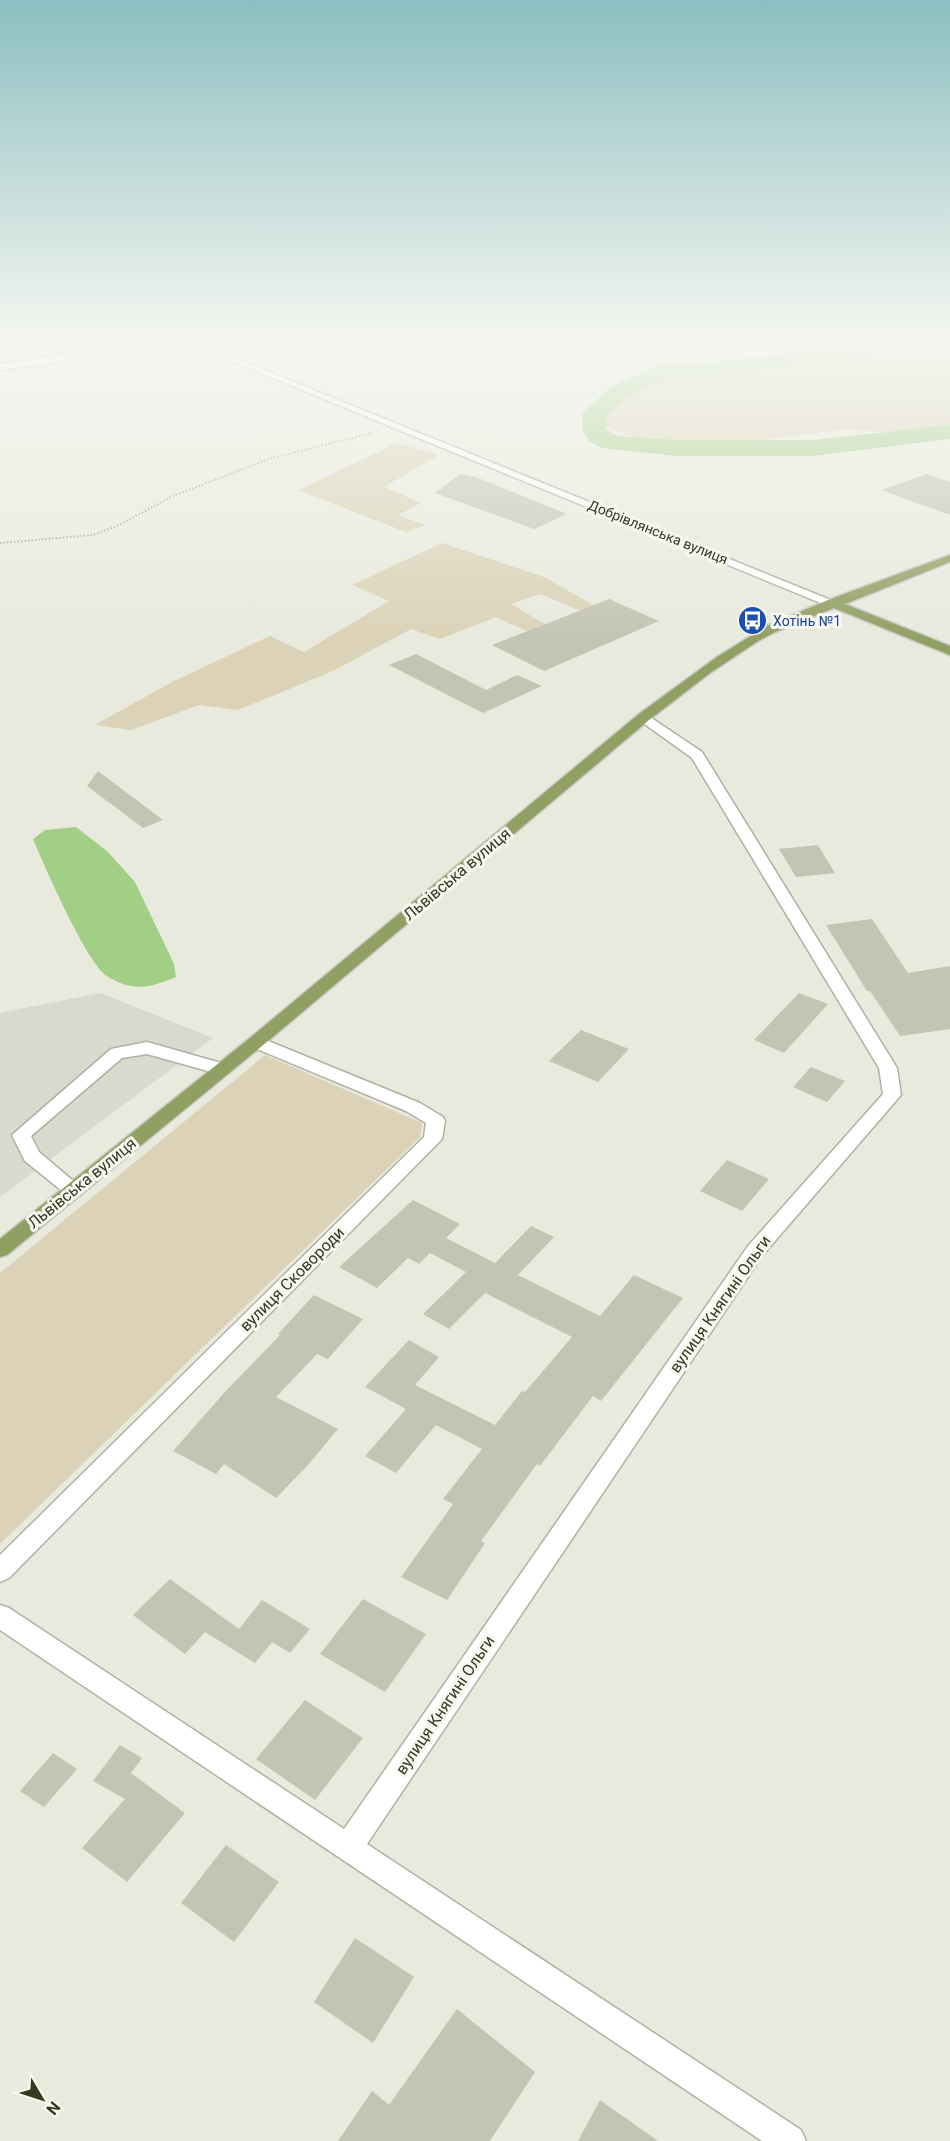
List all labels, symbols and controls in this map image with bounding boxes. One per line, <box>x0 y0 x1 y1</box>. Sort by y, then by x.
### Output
street label: Добрівлянська вулиця <box>586 497 730 567</box>
bus stop icon: Хотінь №1 <box>736 605 768 637</box>
place label: Хотінь №1 <box>773 613 841 629</box>
street label: Львівська вулиця <box>400 824 514 924</box>
street label: Львівська вулиця <box>24 1134 140 1232</box>
street label: вулиця Сковороди <box>236 1223 348 1335</box>
street label: вулиця Княгині Ольги <box>665 1232 775 1376</box>
street label: вулиця Княгині Ольги <box>392 1632 498 1778</box>
north arrow <box>12 2069 72 2129</box>
text: N <box>42 2098 64 2118</box>

